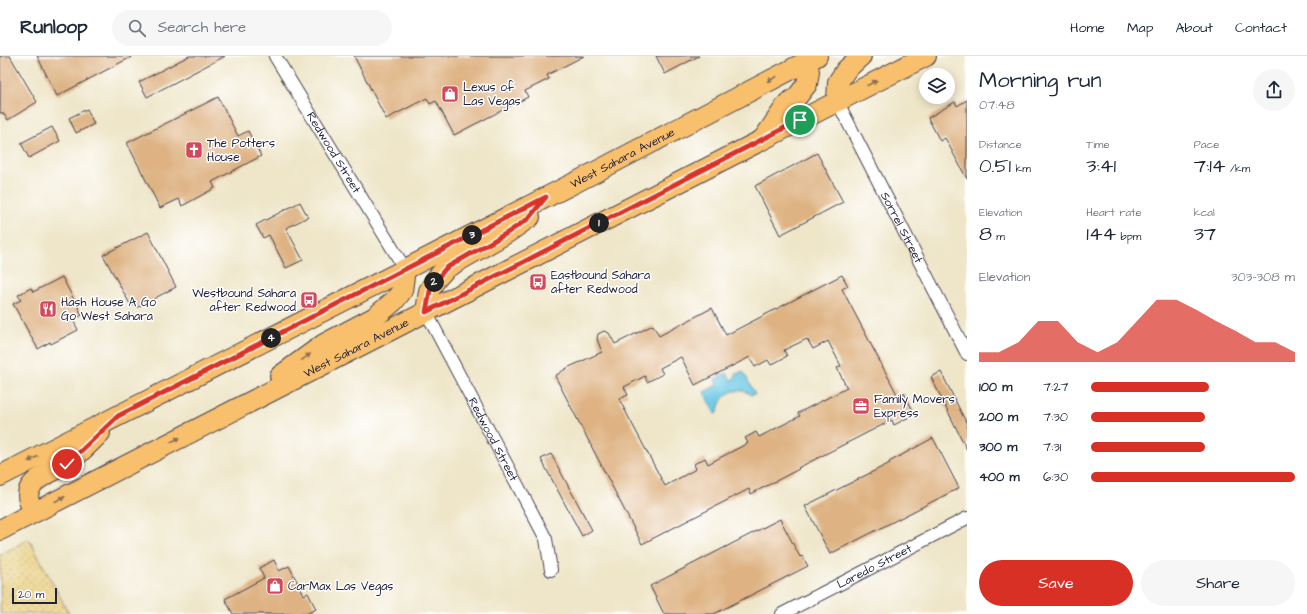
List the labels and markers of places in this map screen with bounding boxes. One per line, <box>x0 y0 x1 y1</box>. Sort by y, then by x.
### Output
place label: Lexus of Las Vegas <box>463 79 521 111</box>
shop icon: Lexus of Las Vegas <box>440 84 460 104</box>
pin <box>783 103 817 137</box>
place label: The Potters House <box>207 135 275 166</box>
church icon: The Potters House <box>184 140 204 160</box>
pin: 1 <box>589 213 609 233</box>
pin: 3 <box>462 225 482 245</box>
place label: Eastbound Sahara after Redwood <box>551 267 650 298</box>
pin: 2 <box>424 272 444 292</box>
bus stop icon: Eastbound Sahara after Redwood <box>528 272 548 292</box>
place label: Westbound Sahara after Redwood <box>192 285 296 316</box>
bus stop icon: Westbound Sahara after Redwood <box>299 290 319 310</box>
place label: Hash House A Go Go West Sahara <box>61 294 156 325</box>
restaurant icon: Hash House A Go Go West Sahara <box>38 299 58 319</box>
pin: 4 <box>261 328 281 348</box>
place label: Family Movers Express <box>874 391 955 422</box>
office icon: Family Movers Express <box>851 396 871 416</box>
pin <box>50 447 84 481</box>
shop icon: CarMax Las Vegas <box>265 576 285 596</box>
place label: CarMax Las Vegas <box>288 578 393 596</box>

